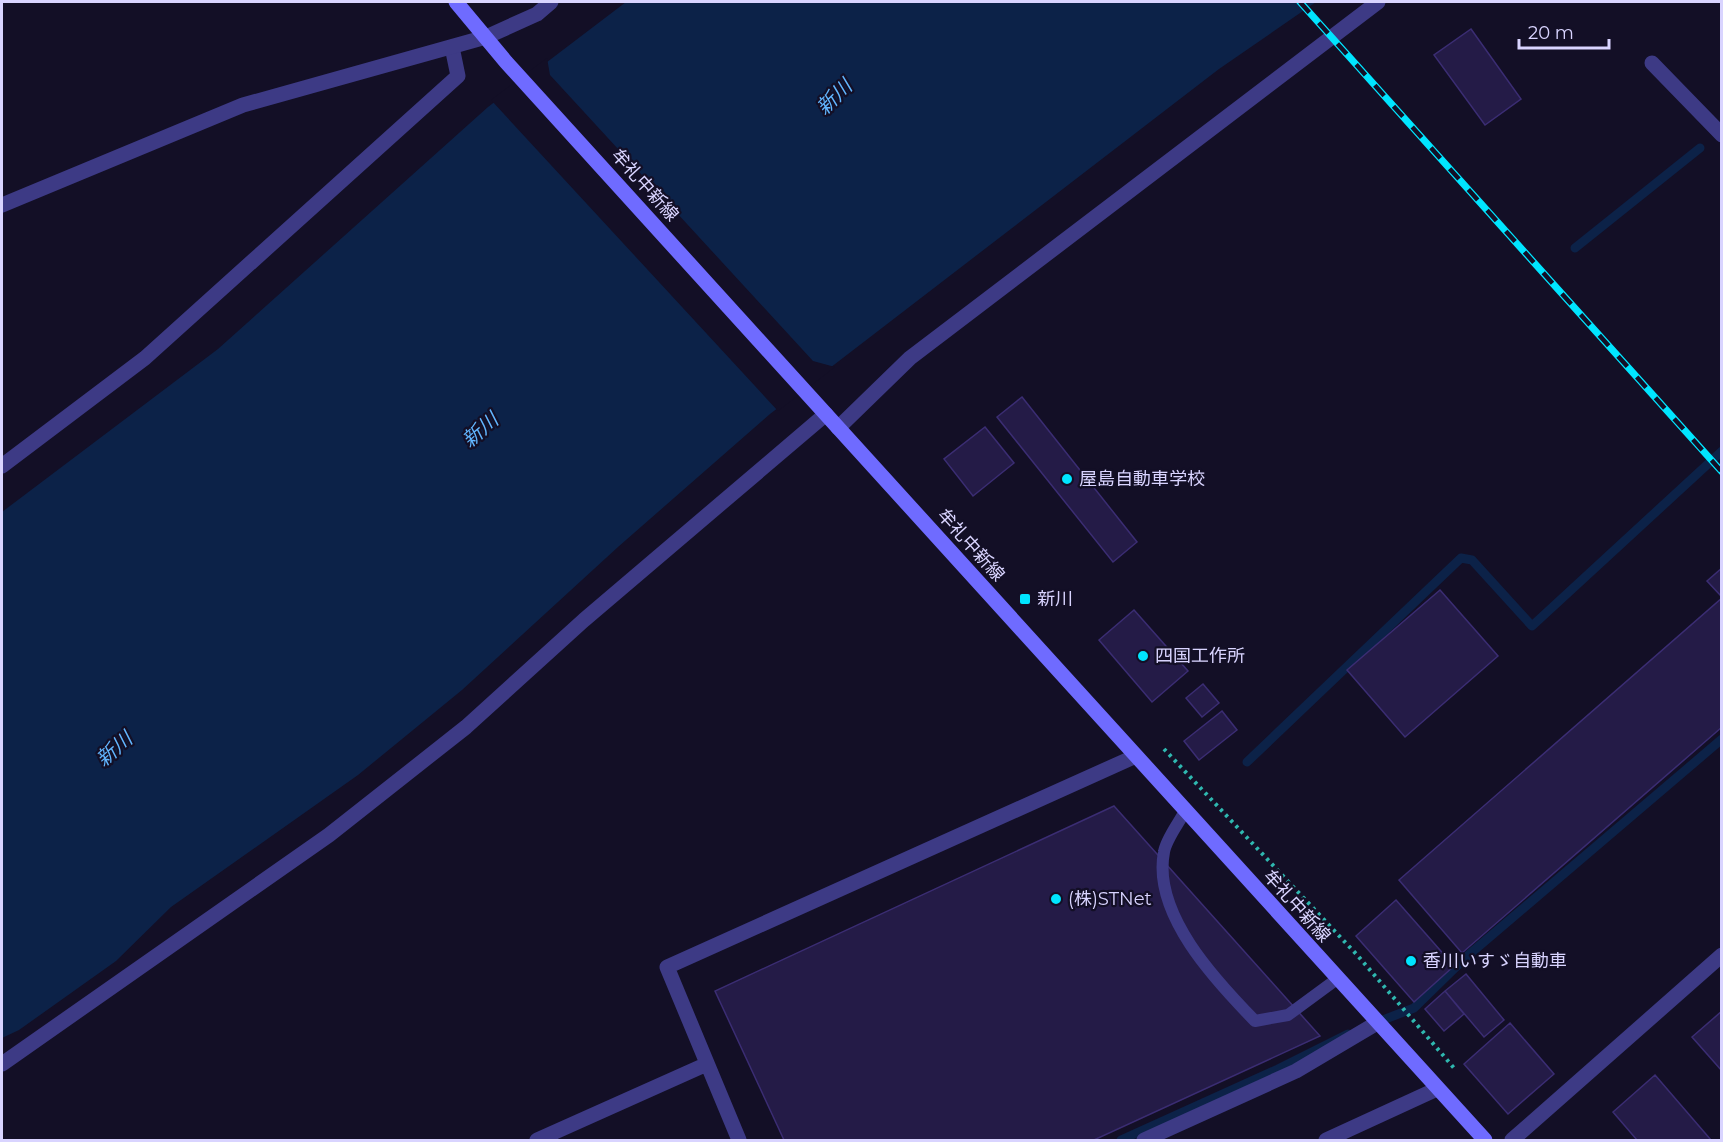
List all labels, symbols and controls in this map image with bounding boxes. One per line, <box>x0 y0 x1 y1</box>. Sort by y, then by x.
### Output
scale bar <box>1519 12 1609 50</box>
text: 20 m <box>1528 22 1574 44</box>
water label: 新川 <box>811 73 858 120</box>
street label: 牟礼中新線 <box>607 144 683 226</box>
water label: 新川 <box>457 407 504 452</box>
place label: 屋島自動車学校 <box>1079 468 1205 490</box>
marker: 屋島自動車学校 <box>1060 472 1074 486</box>
street label: 牟礼中新線 <box>933 504 1009 586</box>
place label: 新川 <box>1037 588 1073 610</box>
marker: 新川 <box>1018 592 1032 606</box>
place label: 四国工作所 <box>1155 645 1245 667</box>
marker: 四国工作所 <box>1136 649 1150 663</box>
water label: 新川 <box>91 726 138 771</box>
street label: 牟礼中新線 <box>1259 865 1335 947</box>
place label: (株)STNet <box>1068 888 1152 910</box>
marker: (株)STNet <box>1049 892 1063 906</box>
place label: 香川いすゞ自動車 <box>1423 950 1567 972</box>
marker: 香川いすゞ自動車 <box>1404 954 1418 968</box>

